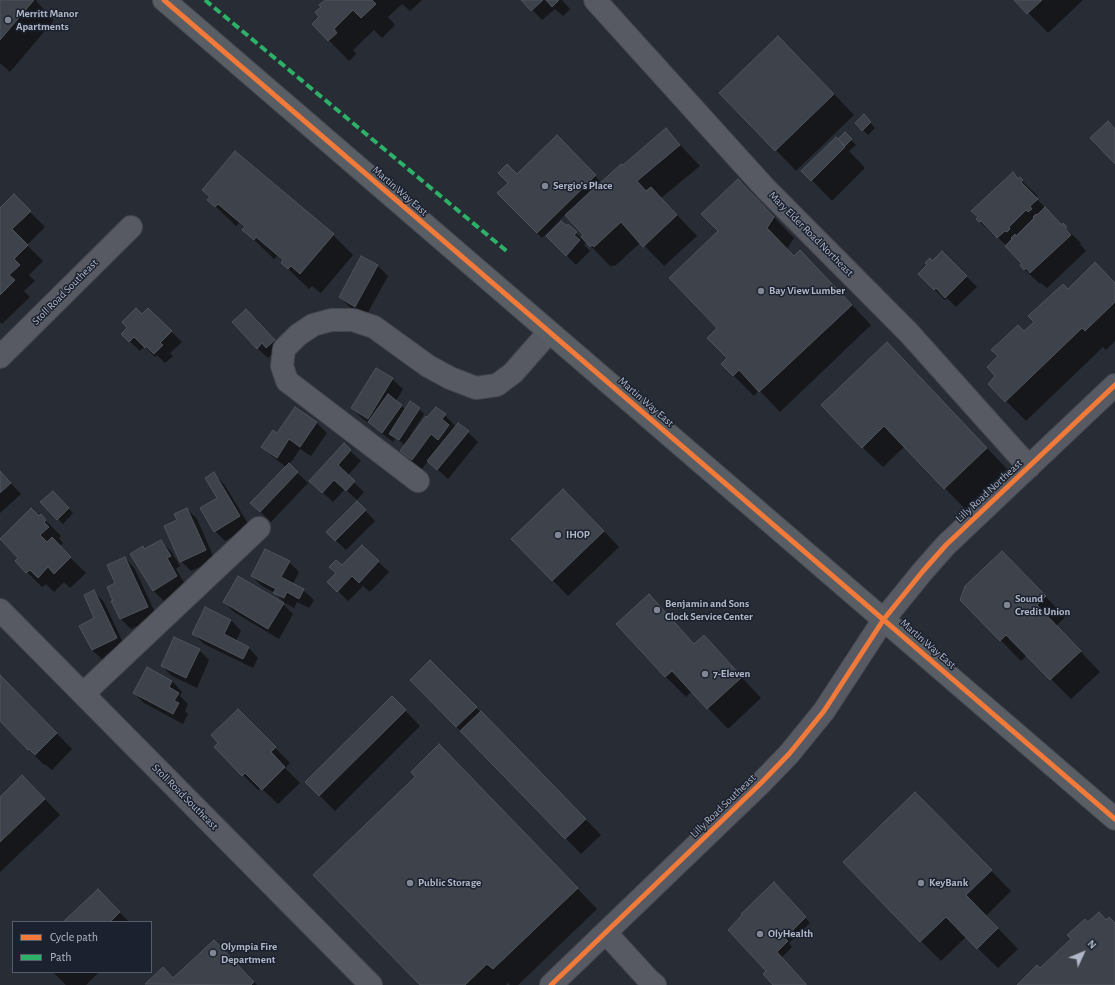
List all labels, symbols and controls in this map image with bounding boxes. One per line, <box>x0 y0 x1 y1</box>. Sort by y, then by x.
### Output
place label: Merritt Manor Apartments <box>16 7 78 33</box>
marker: Merritt Manor Apartments <box>3 15 13 25</box>
street label: Martin Way East <box>370 163 430 219</box>
place label: Sergio's Place <box>553 179 612 193</box>
marker: Sergio's Place <box>540 181 550 191</box>
street label: Mary Elder Road Northeast <box>766 189 856 279</box>
street label: Stoll Road Southeast <box>29 256 101 328</box>
place label: Bay View Lumber <box>769 284 845 298</box>
marker: Bay View Lumber <box>756 286 766 296</box>
street label: Martin Way East <box>616 374 676 430</box>
street label: Lilly Road Northeast <box>953 457 1025 525</box>
place label: IHOP <box>566 528 590 542</box>
marker: IHOP <box>553 530 563 540</box>
place label: Sound Credit Union <box>1015 592 1070 618</box>
place label: Benjamin and Sons Clock Service Center <box>665 597 753 623</box>
marker: Sound Credit Union <box>1002 600 1012 610</box>
marker: Benjamin and Sons Clock Service Center <box>652 605 662 615</box>
street label: Martin Way East <box>898 616 958 672</box>
place label: 7-Eleven <box>713 667 750 681</box>
marker: 7-Eleven <box>700 669 710 679</box>
street label: Stoll Road Southeast <box>149 761 221 833</box>
street label: Lilly Road Southeast <box>688 771 758 841</box>
place label: Public Storage <box>418 876 481 890</box>
place label: KeyBank <box>929 876 968 890</box>
marker: Public Storage <box>405 878 415 888</box>
marker: KeyBank <box>916 878 926 888</box>
legend <box>12 921 152 973</box>
place label: OlyHealth <box>768 927 813 941</box>
marker: OlyHealth <box>755 929 765 939</box>
text: Cycle path <box>50 931 98 943</box>
north arrow <box>1063 933 1103 973</box>
text: N <box>1085 938 1099 951</box>
place label: Olympia Fire Department <box>221 940 277 966</box>
marker: Olympia Fire Department <box>208 948 218 958</box>
text: Path <box>50 951 72 963</box>

